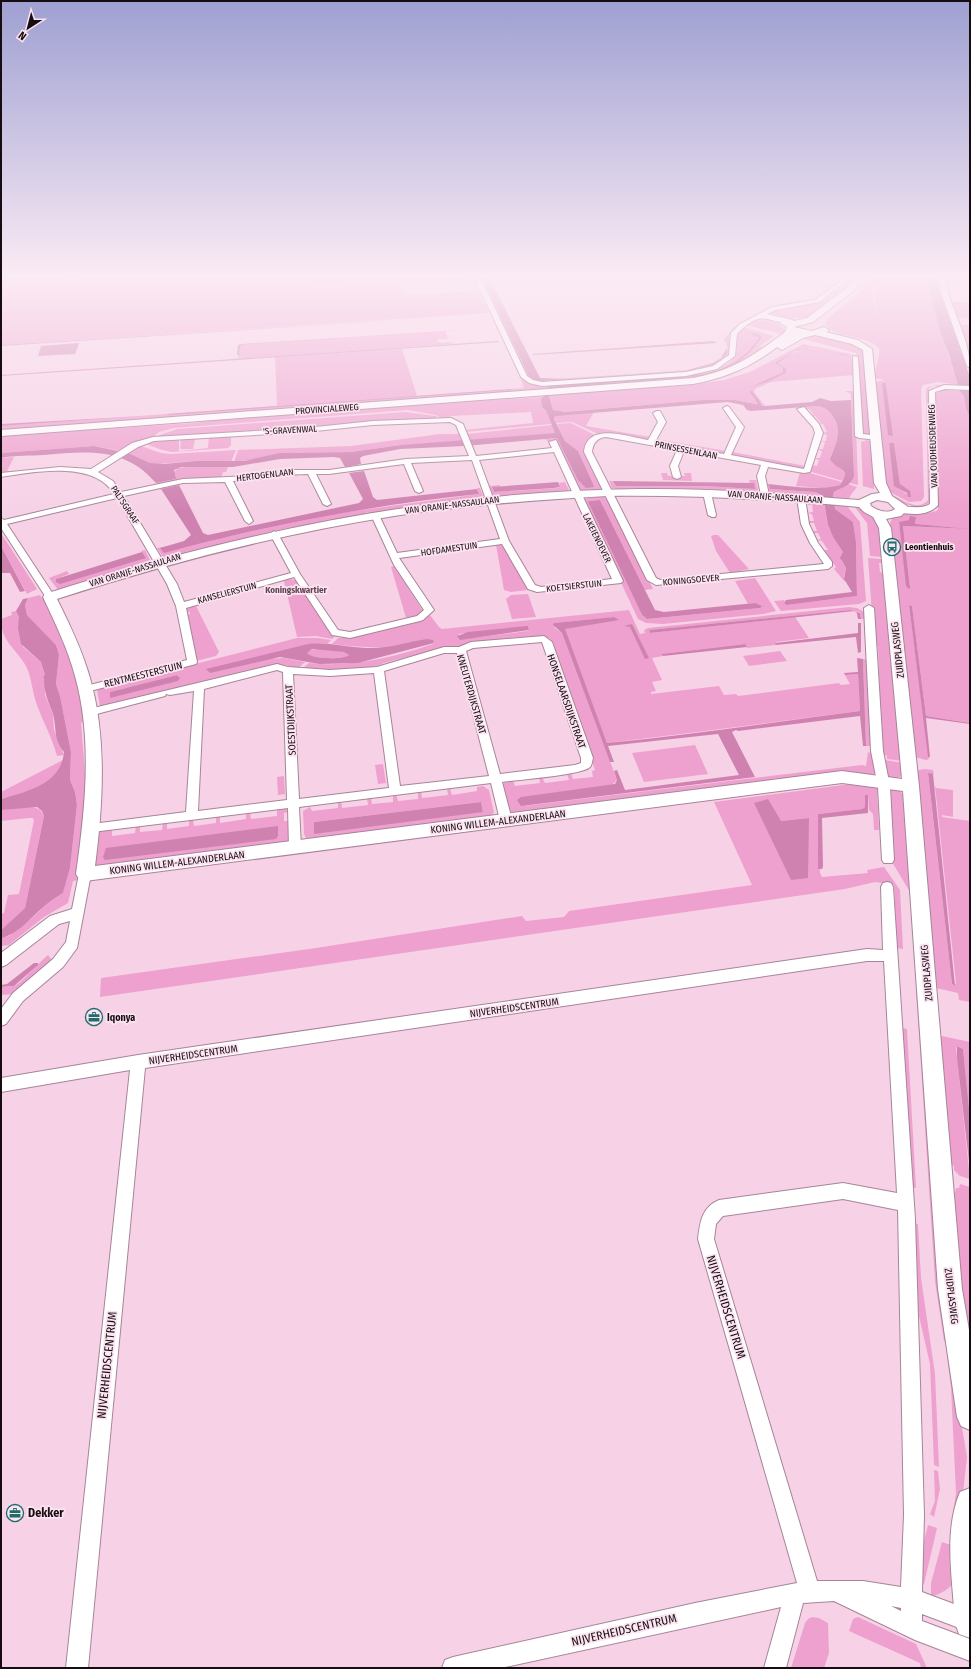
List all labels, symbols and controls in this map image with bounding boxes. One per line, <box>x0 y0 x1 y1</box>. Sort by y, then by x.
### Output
north arrow <box>8 8 48 48</box>
text: N <box>16 28 29 43</box>
street label: PROVINCIALEWEG <box>295 402 359 416</box>
street label: VAN OUDHEUSDENWEG <box>927 404 939 488</box>
street label: 'S-GRAVENWAL <box>263 424 317 436</box>
street label: PRINSESSENLAAN <box>654 439 718 461</box>
street label: HERTOGENLAAN <box>236 467 294 483</box>
street label: PALTSGRAAF <box>109 484 141 526</box>
street label: VAN ORANJE-NASSAULAAN <box>727 489 823 505</box>
street label: VAN ORANJE-NASSAULAAN <box>404 494 500 516</box>
street label: LAKEIENOEVER <box>581 512 613 564</box>
bus stop icon: Leontienhuis <box>882 537 902 557</box>
street label: HOFDAMESTUIN <box>420 540 478 558</box>
place label: Leontienhuis <box>905 542 954 552</box>
street label: VAN ORANJE-NASSAULAAN <box>88 551 182 589</box>
street label: KONINGSOEVER <box>662 573 720 587</box>
street label: KOETSIERSTUIN <box>546 578 602 594</box>
street label: KANSELIERSTUIN <box>196 580 258 606</box>
district label: Koningskwartier <box>265 585 328 595</box>
street label: ZUIDPLASWEG <box>889 621 907 679</box>
street label: HONSELAARSDIJKSTRAAT <box>544 652 588 751</box>
street label: KNEUTERDIJKSTRAAT <box>454 653 488 736</box>
street label: RENTMEESTERSTUIN <box>103 659 184 691</box>
street label: SOESTDIJKSTRAAT <box>283 684 299 756</box>
street label: KONING WILLEM-ALEXANDERLAAN <box>430 808 566 836</box>
street label: KONING WILLEM-ALEXANDERLAAN <box>109 849 245 877</box>
street label: ZUIDPLASWEG <box>919 944 935 1002</box>
street label: NIJVERHEIDSCENTRUM <box>469 996 559 1020</box>
office icon: Iqonya <box>84 1007 104 1027</box>
place label: Iqonya <box>107 1012 135 1024</box>
street label: NIJVERHEIDSCENTRUM <box>148 1043 238 1067</box>
street label: NIJVERHEIDSCENTRUM <box>704 1254 748 1360</box>
street label: ZUIDPLASWEG <box>942 1267 960 1325</box>
street label: NIJVERHEIDSCENTRUM <box>94 1311 120 1419</box>
office icon: Dekker <box>5 1503 25 1523</box>
place label: Dekker <box>28 1506 64 1520</box>
street label: NIJVERHEIDSCENTRUM <box>570 1611 678 1649</box>

